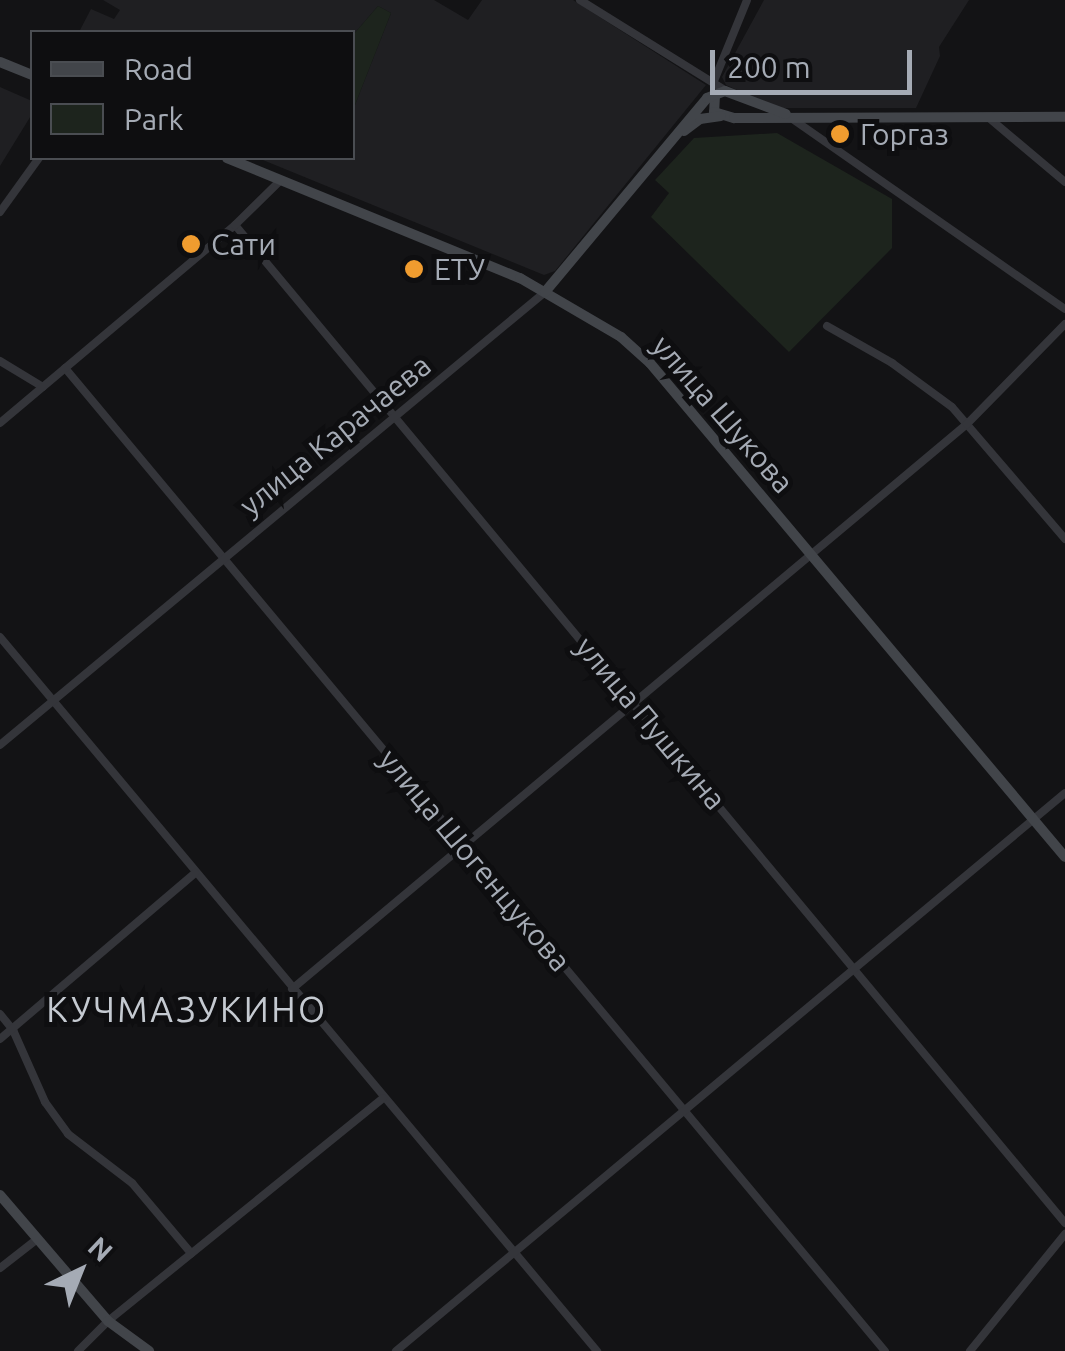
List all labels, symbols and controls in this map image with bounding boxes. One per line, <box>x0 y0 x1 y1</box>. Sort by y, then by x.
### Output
legend <box>30 30 355 160</box>
scale bar <box>715 30 918 92</box>
text: 200 m <box>727 50 811 84</box>
text: Road <box>124 52 193 86</box>
text: Park <box>124 102 184 136</box>
place label: Горгаз <box>860 116 949 152</box>
marker: Горгаз <box>829 123 851 145</box>
place label: Сати <box>211 226 276 262</box>
marker: Сати <box>180 233 202 255</box>
place label: ЕТУ <box>434 251 485 287</box>
marker: ЕТУ <box>403 258 425 280</box>
street label: улица Шукова <box>645 328 801 500</box>
street label: улица Карачаева <box>232 347 438 523</box>
street label: улица Пушкина <box>568 629 734 817</box>
street label: улица Шогенцукова <box>372 742 578 978</box>
district label: КУЧМАЗУКИНО <box>46 988 328 1030</box>
north arrow <box>30 1221 130 1321</box>
text: N <box>83 1230 119 1267</box>

